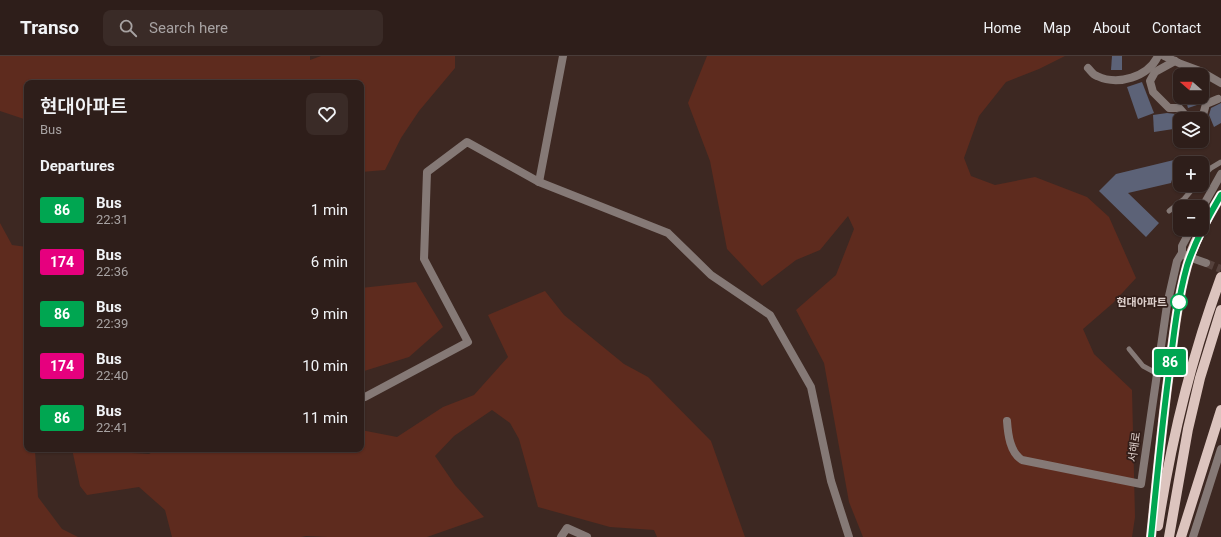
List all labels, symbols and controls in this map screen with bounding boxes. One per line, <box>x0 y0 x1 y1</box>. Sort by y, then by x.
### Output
search box <box>103 10 383 46</box>
text: Transo <box>20 16 79 39</box>
icon: search <box>117 17 139 39</box>
text: Search here <box>149 19 228 37</box>
text: Home <box>983 20 1021 36</box>
text: Map <box>1043 20 1071 36</box>
text: About <box>1093 20 1130 36</box>
text: Contact <box>1152 20 1201 36</box>
north arrow <box>1173 68 1209 104</box>
map controls <box>1173 68 1209 236</box>
button: heart <box>306 93 348 135</box>
text: 현대아파트 <box>40 95 127 118</box>
button: layers <box>1173 112 1209 148</box>
text: Bus <box>40 122 62 137</box>
button: + <box>1173 156 1209 192</box>
text: Departures <box>40 157 115 175</box>
text: Bus <box>96 194 122 212</box>
button: − <box>1173 200 1209 236</box>
text: 1 min <box>311 201 348 219</box>
text: 86 <box>54 202 70 218</box>
text: 22:31 <box>96 212 128 227</box>
text: Bus <box>96 246 122 264</box>
text: 6 min <box>311 253 348 271</box>
text: 174 <box>50 254 74 270</box>
text: 22:36 <box>96 264 128 279</box>
marker: 현대아파트 <box>1170 293 1188 311</box>
place label: 현대아파트 <box>1116 296 1167 309</box>
text: Bus <box>96 298 122 316</box>
text: 9 min <box>311 305 348 323</box>
text: 86 <box>54 306 70 322</box>
text: 22:39 <box>96 316 128 331</box>
line badge: 86 <box>1152 349 1188 375</box>
text: Bus <box>96 350 122 368</box>
text: 86 <box>1162 354 1178 370</box>
text: 10 min <box>302 357 348 375</box>
text: 174 <box>50 358 74 374</box>
text: 22:40 <box>96 368 128 383</box>
text: Bus <box>96 402 122 420</box>
text: 11 min <box>302 409 348 427</box>
text: 86 <box>54 410 70 426</box>
text: 22:41 <box>96 420 128 435</box>
street label: 서해로 <box>1126 431 1143 463</box>

